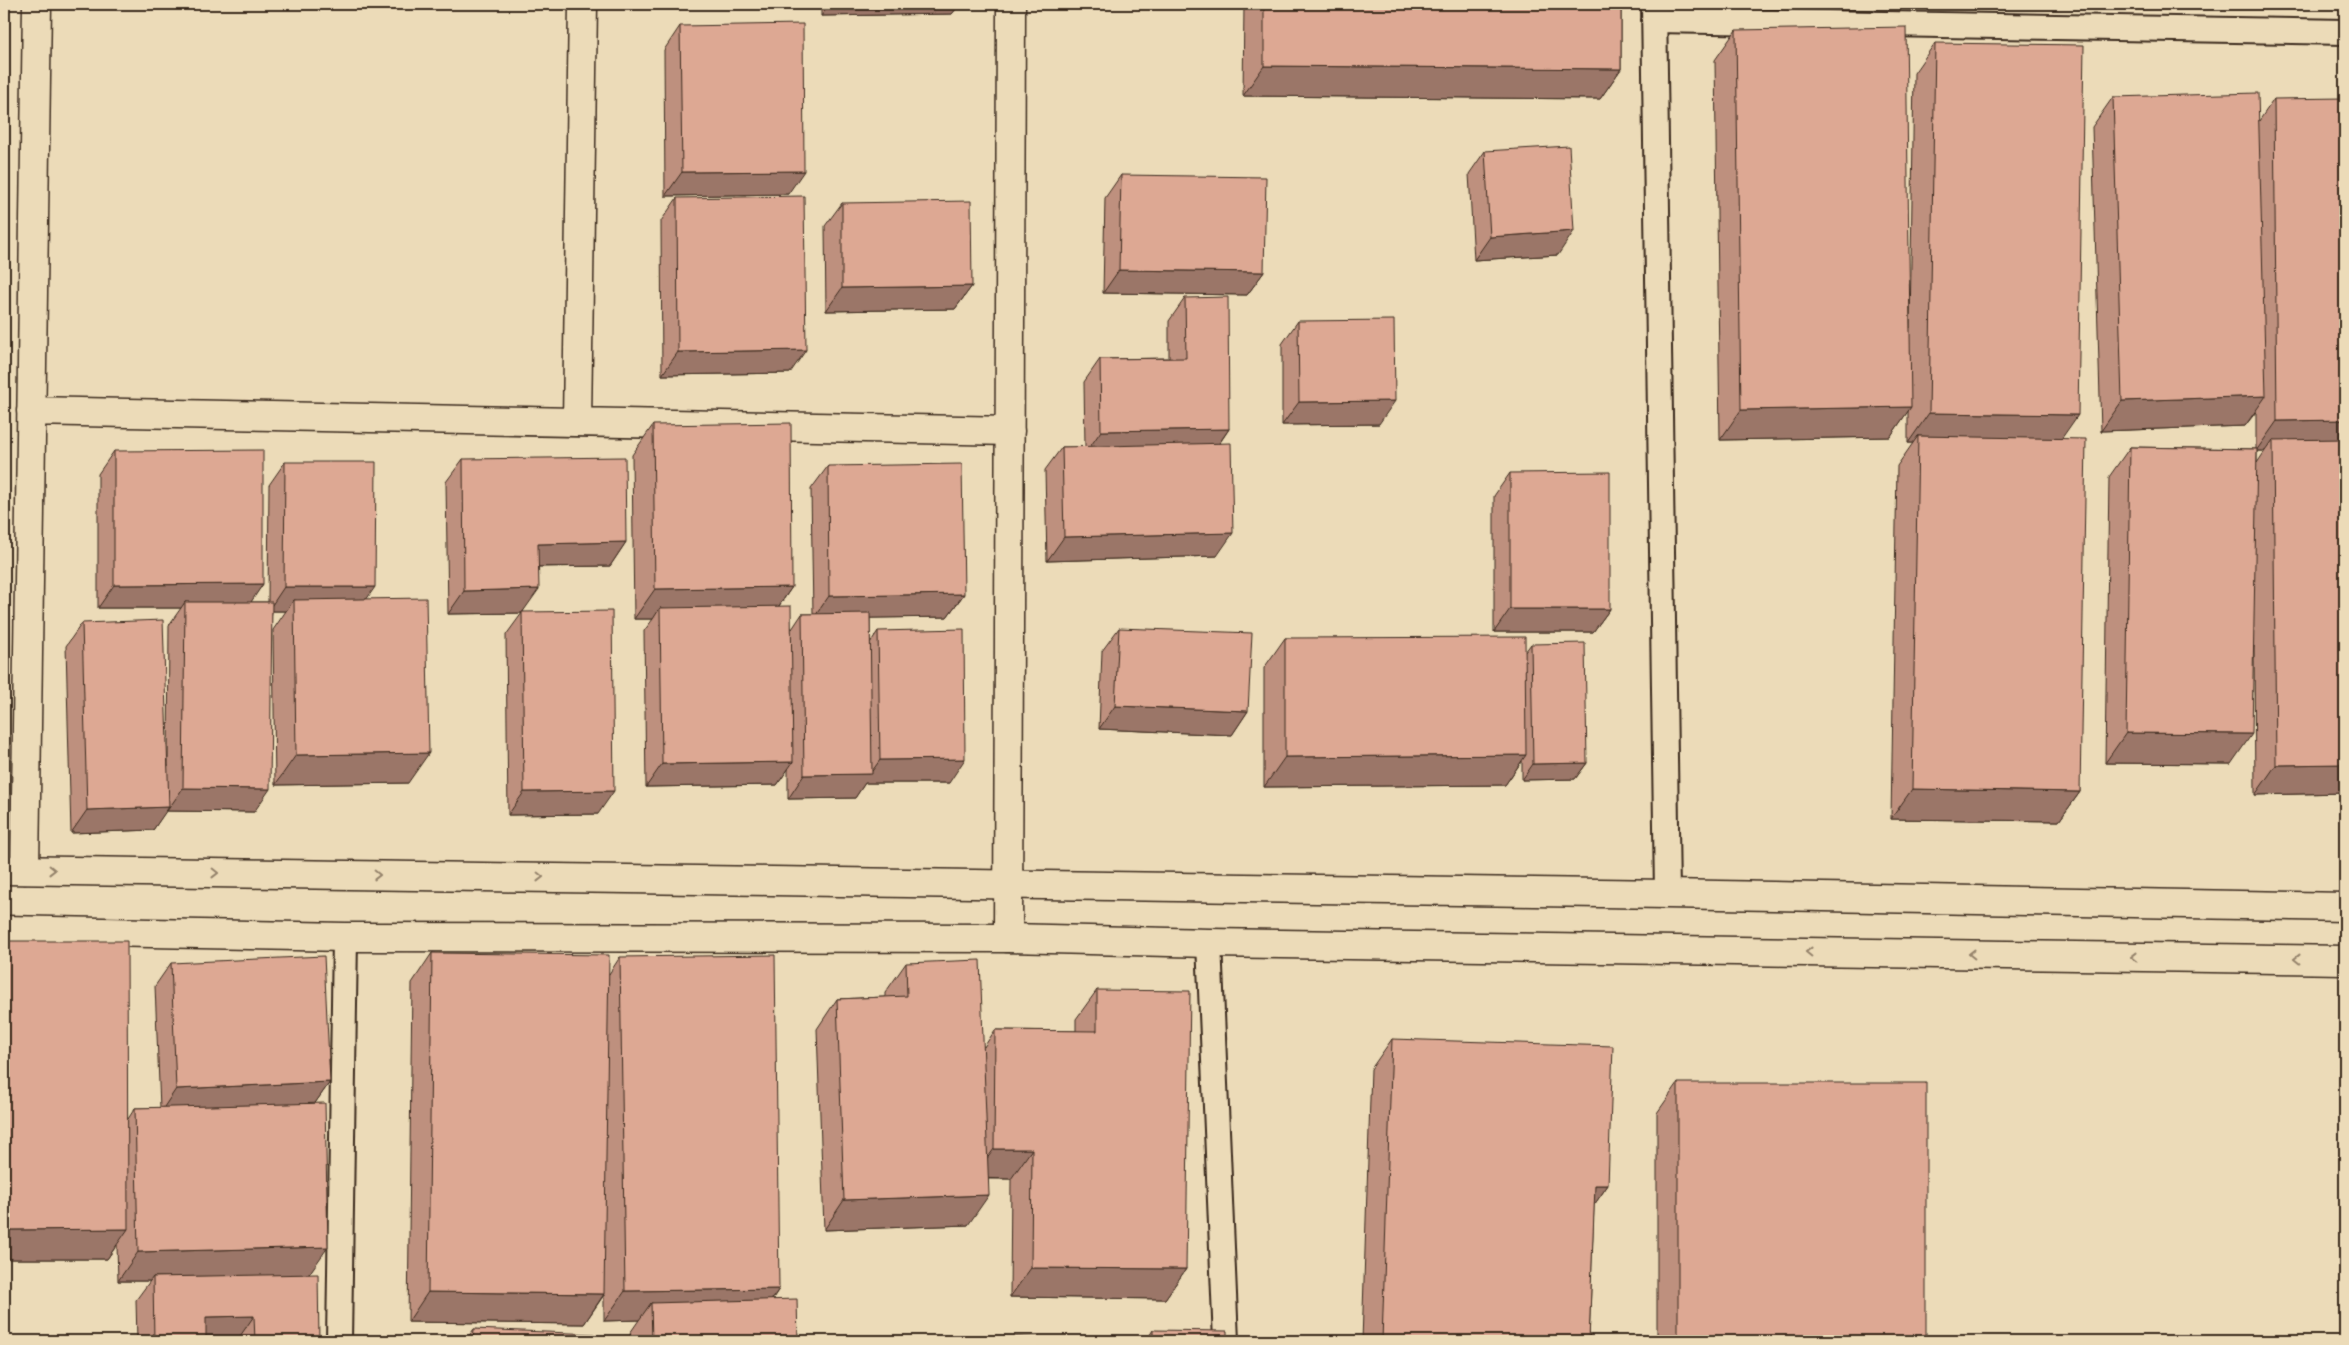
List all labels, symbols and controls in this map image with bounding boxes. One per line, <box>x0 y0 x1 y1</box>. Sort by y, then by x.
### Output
one-way arrow <box>49 865 57 875</box>
one-way arrow <box>212 868 219 878</box>
one-way arrow <box>374 870 382 880</box>
one-way arrow <box>536 872 544 883</box>
one-way arrow <box>1805 947 1812 957</box>
one-way arrow <box>1967 949 1975 959</box>
one-way arrow <box>2130 951 2138 962</box>
one-way arrow <box>2292 954 2300 964</box>

